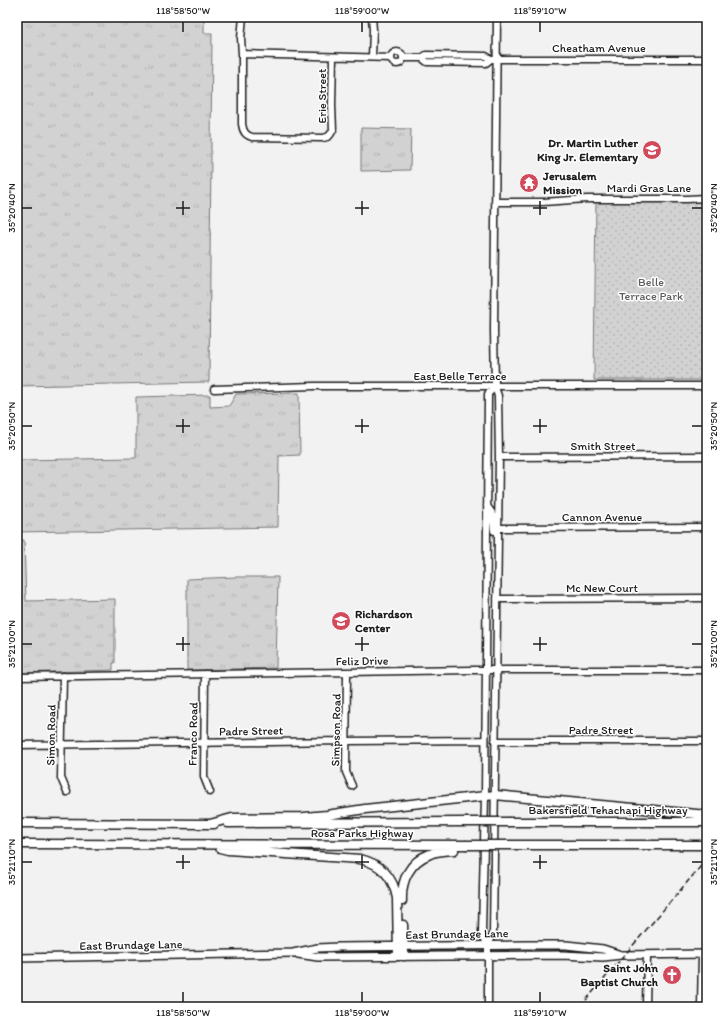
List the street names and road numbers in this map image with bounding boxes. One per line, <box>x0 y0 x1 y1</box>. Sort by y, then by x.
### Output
street label: Cheatham Avenue <box>552 41 646 55</box>
street label: Erie Street <box>315 68 329 123</box>
street label: Mardi Gras Lane <box>607 181 691 195</box>
street label: East Belle Terrace <box>413 369 507 383</box>
street label: Smith Street <box>570 439 636 453</box>
street label: Cannon Avenue <box>562 510 642 524</box>
street label: Mc New Court <box>566 581 639 595</box>
street label: Feliz Drive <box>335 654 389 668</box>
street label: Simpson Road <box>328 693 344 767</box>
street label: Franco Road <box>185 701 201 766</box>
street label: Simon Road <box>43 704 59 766</box>
street label: Padre Street <box>219 723 284 739</box>
street label: Padre Street <box>569 723 634 737</box>
street label: Bakersfield Tehachapi Highway <box>528 803 688 817</box>
street label: Rosa Parks Highway <box>311 826 414 840</box>
street label: East Brundage Lane <box>405 926 509 942</box>
street label: East Brundage Lane <box>79 937 183 953</box>

